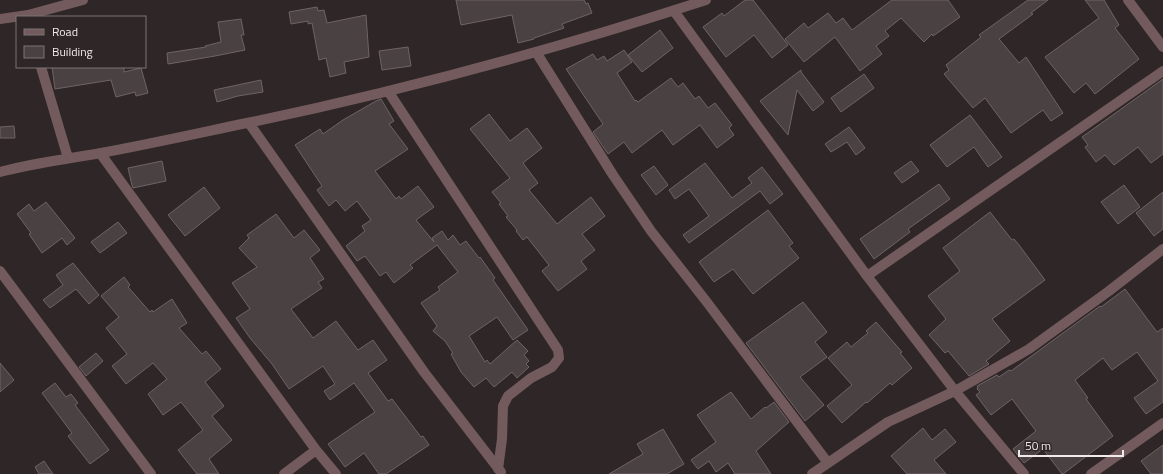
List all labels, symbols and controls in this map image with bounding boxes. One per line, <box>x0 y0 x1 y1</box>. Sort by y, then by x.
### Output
legend <box>16 16 146 68</box>
text: Road <box>52 22 78 41</box>
text: Building <box>52 42 93 61</box>
scale bar <box>1019 432 1123 458</box>
text: 50 m <box>1025 436 1051 455</box>

